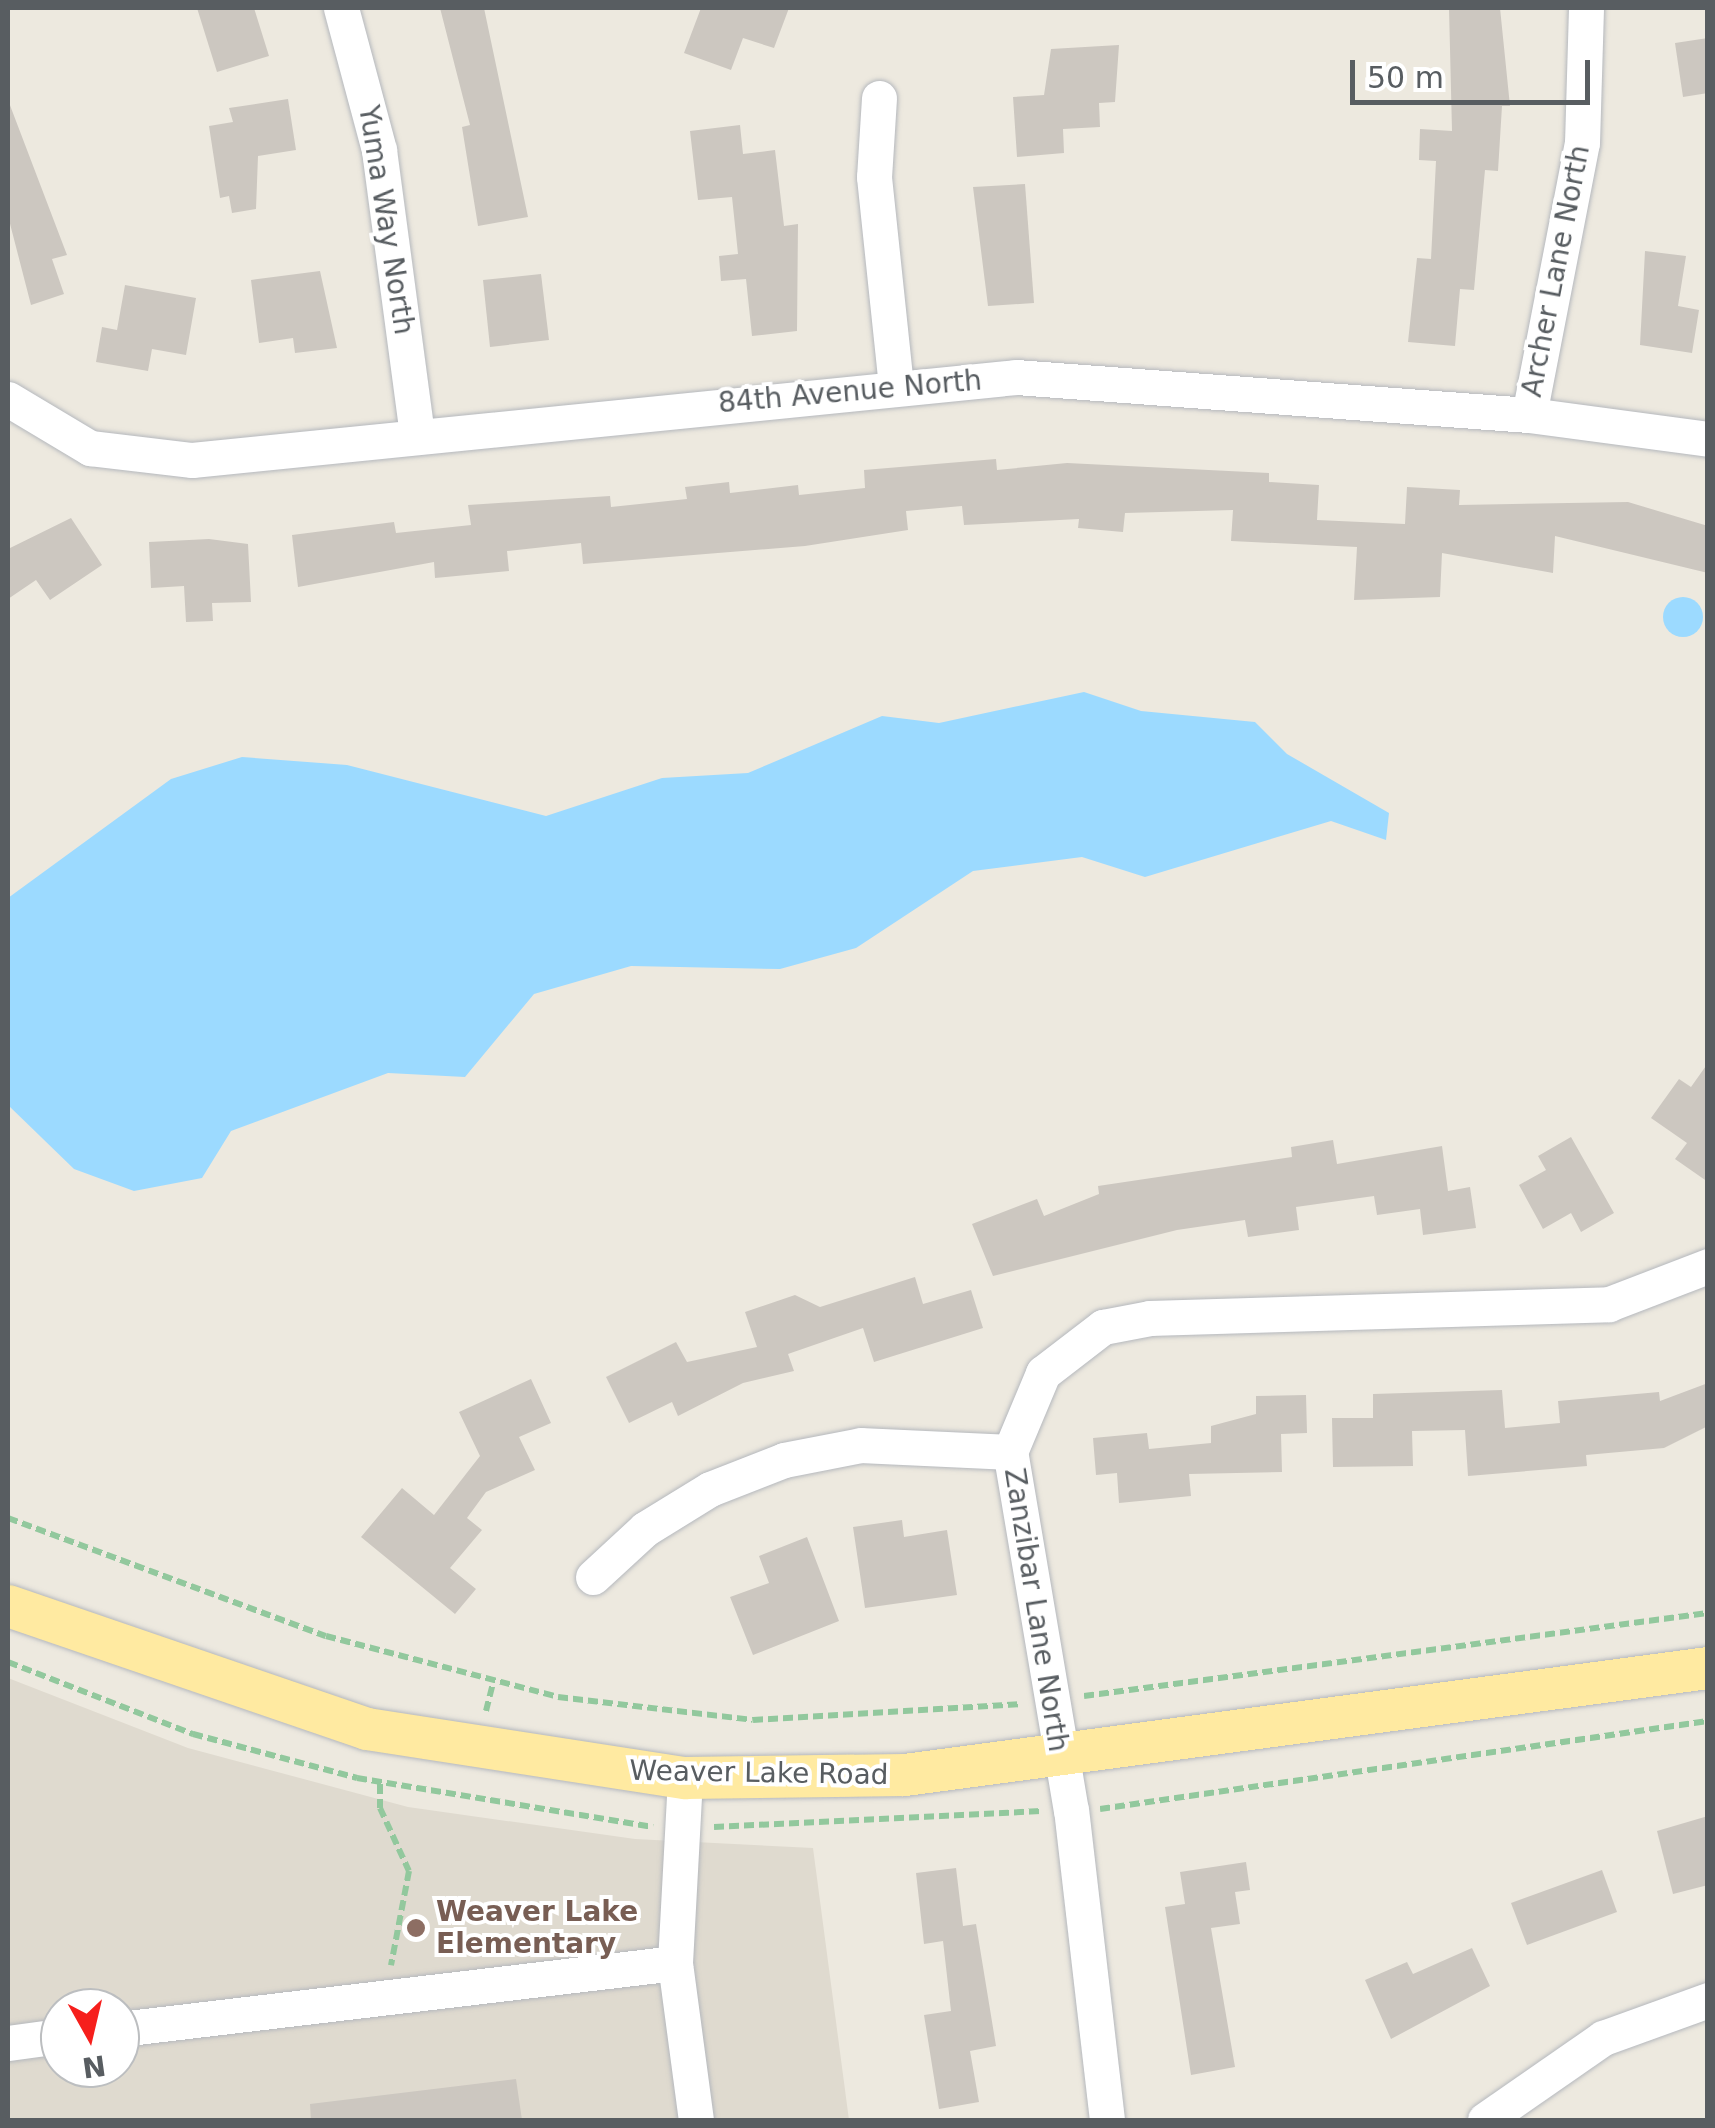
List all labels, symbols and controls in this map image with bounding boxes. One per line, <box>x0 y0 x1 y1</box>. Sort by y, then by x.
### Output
scale bar <box>1355 40 1595 102</box>
text: 50 m <box>1367 60 1444 95</box>
street label: Yuma Way North <box>351 103 421 337</box>
street label: Archer Lane North <box>1515 142 1597 400</box>
street label: 84th Avenue North <box>717 364 983 420</box>
street label: Zanzibar Lane North <box>997 1466 1075 1754</box>
street label: Weaver Lake Road <box>629 1754 889 1792</box>
place label: Weaver Lake Elementary <box>436 1895 638 1961</box>
marker: Weaver Lake Elementary <box>405 1917 427 1939</box>
north arrow <box>40 1988 140 2088</box>
text: N <box>80 2048 108 2084</box>

